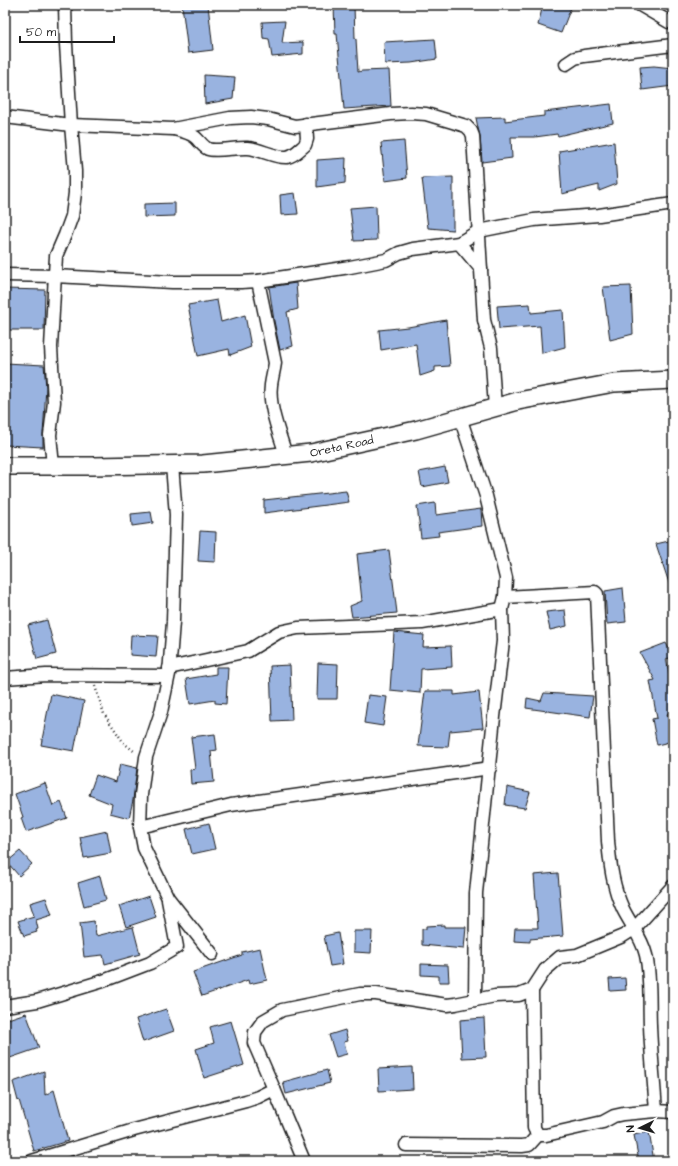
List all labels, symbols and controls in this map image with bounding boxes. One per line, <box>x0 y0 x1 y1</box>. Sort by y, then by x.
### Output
scale bar <box>20 18 114 44</box>
text: 50 m <box>26 24 57 41</box>
street label: Oreta Road <box>308 431 375 461</box>
north arrow <box>620 1108 660 1148</box>
text: N <box>623 1125 638 1133</box>

